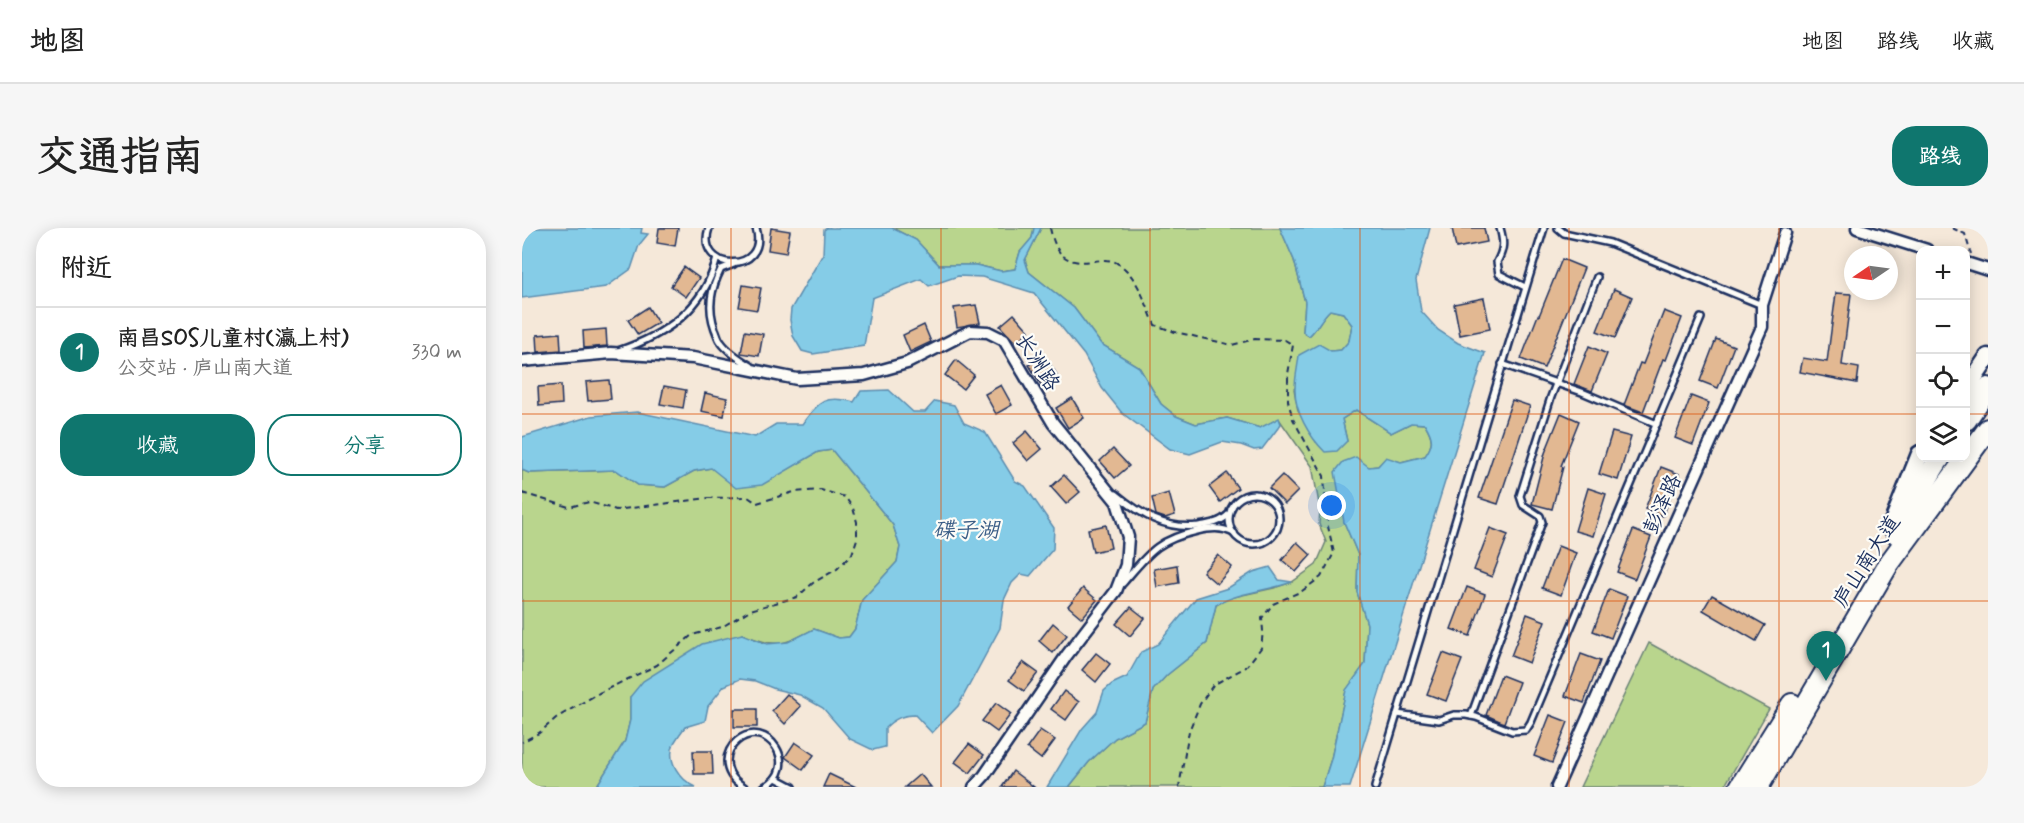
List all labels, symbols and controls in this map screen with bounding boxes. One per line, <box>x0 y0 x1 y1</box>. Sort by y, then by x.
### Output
text: 地图 <box>30 24 86 61</box>
text: 地图 <box>1802 28 1844 56</box>
text: 路线 <box>1877 28 1919 56</box>
text: 收藏 <box>1952 28 1994 56</box>
button: 路线 <box>1892 126 1988 186</box>
text: 交通指南 <box>36 131 204 186</box>
north arrow <box>1844 246 1898 300</box>
map controls <box>1916 246 1970 462</box>
button: + <box>1916 246 1970 300</box>
text: 附近 <box>60 252 112 286</box>
button: − <box>1916 300 1970 354</box>
text: 南昌SOS儿童村(瀛上村) <box>117 325 349 353</box>
street label: 长洲路 <box>1009 328 1066 397</box>
text: 1 <box>75 339 84 366</box>
text: 330 m <box>411 339 462 366</box>
button: locate <box>1916 354 1970 408</box>
text: 公交站 · 庐山南大道 <box>117 355 292 382</box>
button: layers <box>1916 408 1970 462</box>
button: 收藏 <box>60 414 255 476</box>
button: 分享 <box>267 414 462 476</box>
street label: 彭泽路 <box>1637 470 1689 539</box>
your location <box>1317 491 1346 520</box>
street label: 庐山南大道 <box>1827 510 1907 613</box>
water label: 碟子湖 <box>933 517 1001 545</box>
pin: 1 <box>1806 632 1846 681</box>

